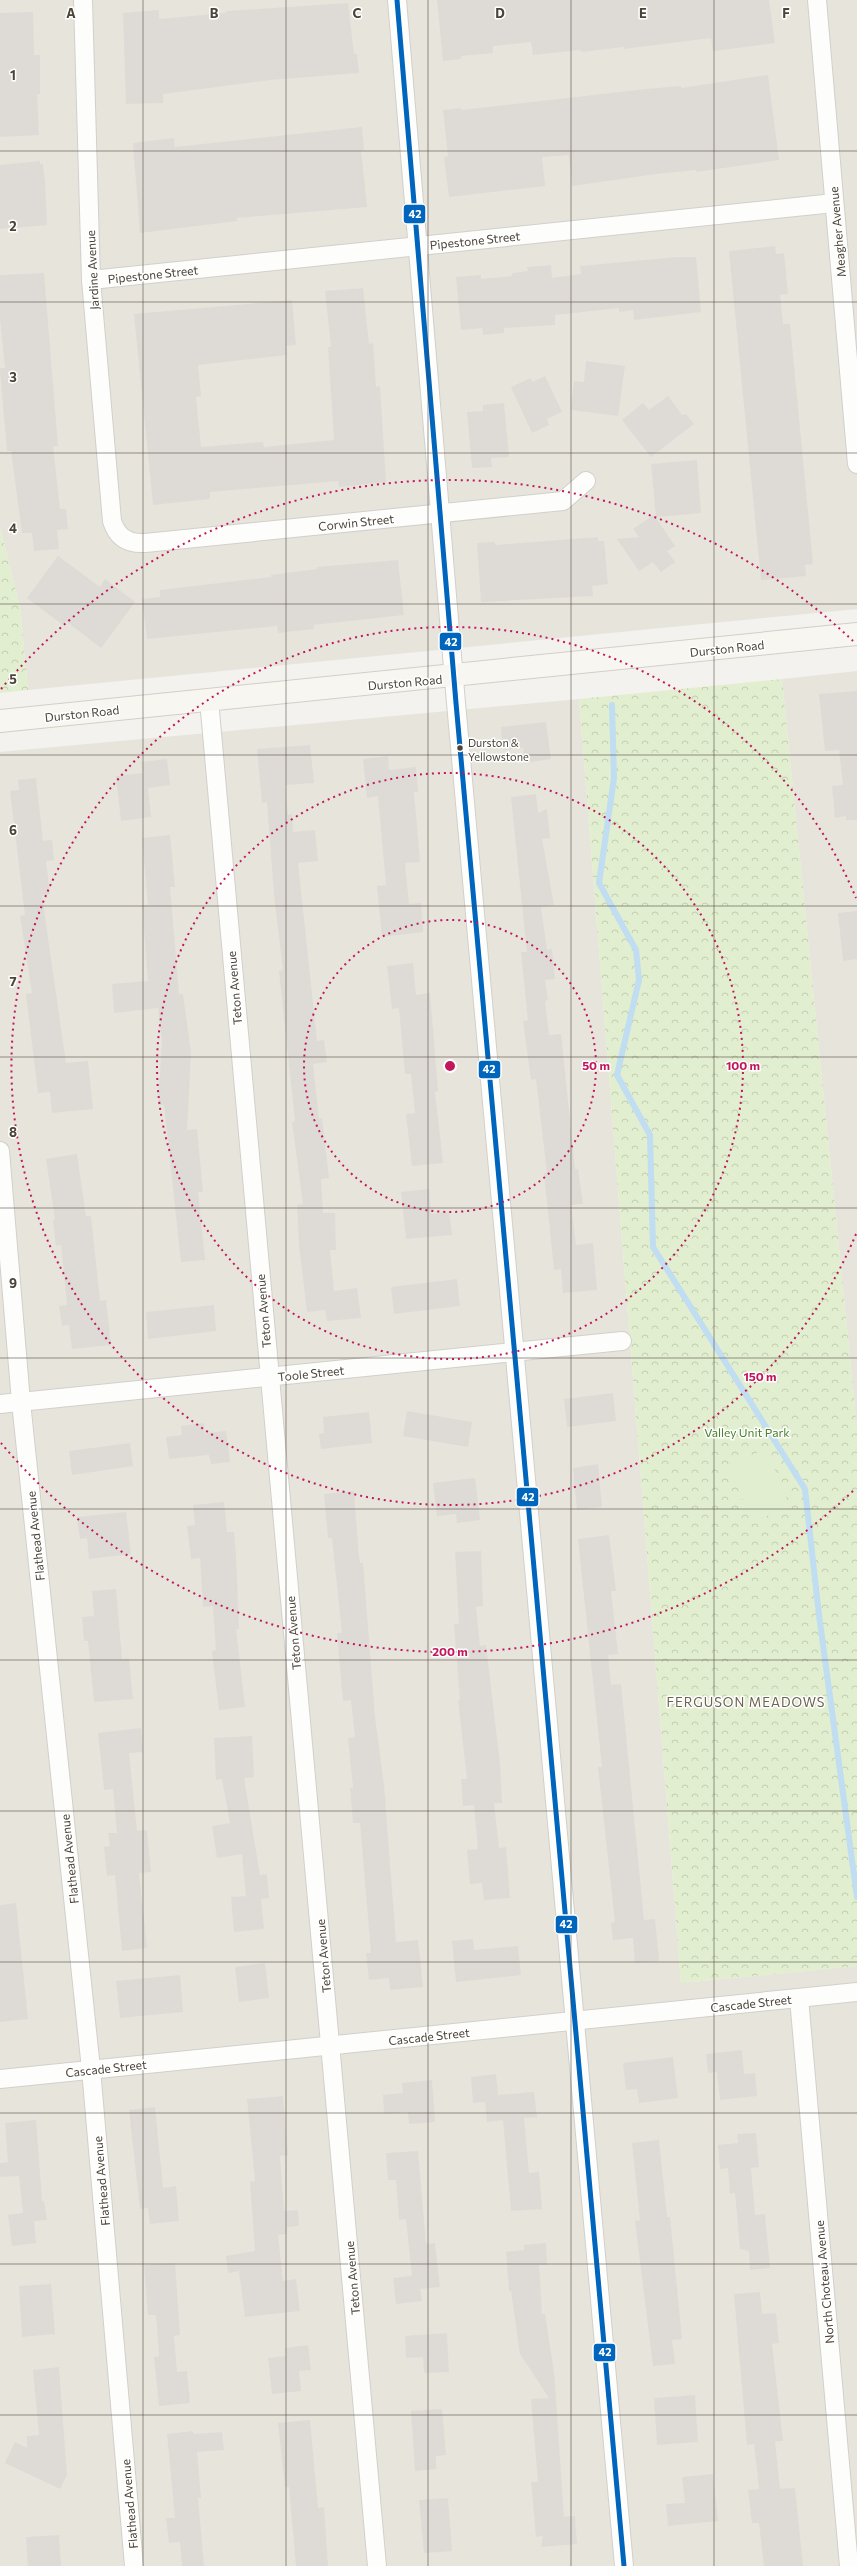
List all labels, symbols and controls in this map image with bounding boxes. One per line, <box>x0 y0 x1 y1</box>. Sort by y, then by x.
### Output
text: A <box>66 5 76 21</box>
text: B <box>210 5 219 21</box>
text: C <box>353 5 362 21</box>
text: D <box>495 5 505 21</box>
text: E <box>639 5 647 21</box>
text: F <box>782 5 790 21</box>
text: 1 <box>10 67 16 83</box>
street label: Meagher Avenue <box>826 186 848 278</box>
line badge: 42 <box>403 204 426 224</box>
text: 42 <box>409 207 421 220</box>
text: 2 <box>9 218 17 234</box>
street label: Pipestone Street <box>429 228 521 252</box>
street label: Jardine Avenue <box>83 230 102 310</box>
street label: Pipestone Street <box>107 262 199 286</box>
text: 3 <box>9 369 17 385</box>
street label: Corwin Street <box>317 511 395 533</box>
text: 4 <box>9 520 17 536</box>
line badge: 42 <box>439 632 462 651</box>
text: 42 <box>445 635 457 648</box>
street label: Durston Road <box>689 637 765 659</box>
text: 5 <box>9 671 17 687</box>
street label: Durston Road <box>367 672 443 692</box>
street label: Durston Road <box>44 702 120 724</box>
place label: Durston & Yellowstone <box>468 736 529 763</box>
marker: Durston & Yellowstone <box>455 743 465 753</box>
text: 6 <box>9 822 17 838</box>
street label: Teton Avenue <box>224 950 244 1026</box>
text: 7 <box>9 973 17 989</box>
text: 50 m <box>582 1058 610 1072</box>
text: 100 m <box>726 1058 760 1072</box>
centre of rings <box>443 1059 457 1073</box>
line badge: 42 <box>478 1060 501 1079</box>
text: 42 <box>483 1062 495 1075</box>
text: 8 <box>9 1124 17 1140</box>
street label: Teton Avenue <box>253 1273 273 1349</box>
text: 9 <box>9 1275 17 1291</box>
street label: Toole Street <box>277 1363 345 1383</box>
text: 150 m <box>743 1369 777 1383</box>
park label: Valley Unit Park <box>704 1425 790 1439</box>
line badge: 42 <box>516 1487 539 1507</box>
text: 42 <box>522 1490 534 1503</box>
street label: Flathead Avenue <box>23 1491 47 1581</box>
street label: Teton Avenue <box>283 1595 303 1671</box>
text: 200 m <box>432 1644 468 1658</box>
district label: FERGUSON MEADOWS <box>667 1694 825 1710</box>
street label: Flathead Avenue <box>57 1814 81 1904</box>
line badge: 42 <box>555 1915 578 1934</box>
text: 42 <box>560 1917 572 1930</box>
street label: Teton Avenue <box>313 1918 333 1994</box>
street label: Cascade Street <box>710 1992 792 2014</box>
street label: Cascade Street <box>388 2025 470 2047</box>
street label: Cascade Street <box>65 2057 147 2079</box>
street label: Flathead Avenue <box>90 2136 112 2226</box>
street label: North Choteau Avenue <box>812 2220 836 2344</box>
street label: Teton Avenue <box>342 2240 362 2316</box>
line badge: 42 <box>593 2343 616 2362</box>
text: 42 <box>599 2345 611 2358</box>
street label: Flathead Avenue <box>118 2459 140 2549</box>

